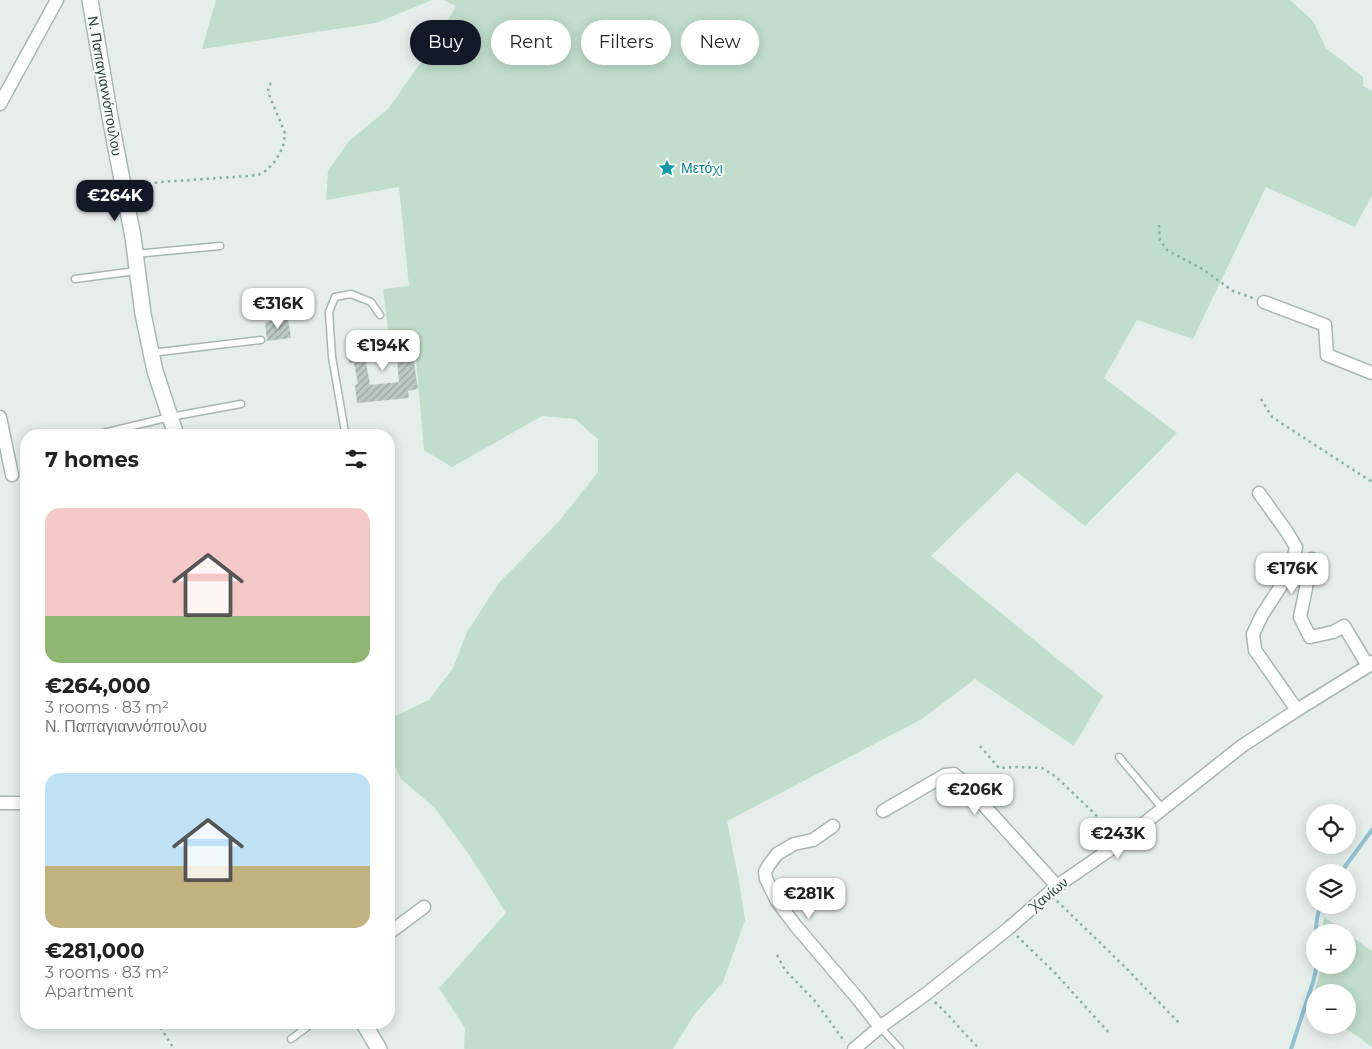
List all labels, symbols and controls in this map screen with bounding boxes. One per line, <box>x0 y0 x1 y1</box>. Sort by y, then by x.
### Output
street label: Ν. Παπαγιαννόπουλου <box>84 15 126 157</box>
chip: Buy <box>410 20 481 65</box>
chip: Rent <box>491 20 571 65</box>
chip: Filters <box>581 20 671 65</box>
chip: New <box>681 20 759 65</box>
place icon: Μετόχι <box>657 158 677 178</box>
place label: Μετόχι <box>681 159 723 177</box>
pin: €264K <box>80 180 150 222</box>
text: €264K <box>87 186 143 205</box>
pin: €316K <box>243 288 313 330</box>
text: €316K <box>253 294 303 313</box>
pin: €194K <box>348 330 418 372</box>
text: €194K <box>357 336 409 355</box>
icon: filters <box>342 445 370 473</box>
text: 7 homes <box>45 447 139 472</box>
icon: home <box>163 540 253 630</box>
pin: €176K <box>1257 552 1327 595</box>
text: €176K <box>1266 559 1318 578</box>
text: €264,000 <box>45 673 151 698</box>
text: 3 rooms · 83 m² <box>45 698 169 717</box>
text: Ν. Παπαγιαννόπουλου <box>45 717 207 736</box>
pin: €206K <box>940 774 1010 816</box>
text: €206K <box>947 780 1003 799</box>
map controls <box>1306 804 1356 1034</box>
button: locate <box>1306 804 1356 854</box>
icon: home <box>163 805 253 895</box>
pin: €243K <box>1083 818 1153 860</box>
text: €243K <box>1091 824 1145 843</box>
button: layers <box>1306 864 1356 914</box>
street label: Χανίων <box>1025 873 1072 916</box>
pin: €281K <box>774 878 844 920</box>
text: €281K <box>783 884 835 903</box>
button: + <box>1306 924 1356 974</box>
text: €281,000 <box>45 938 144 963</box>
text: 3 rooms · 83 m² <box>45 963 169 982</box>
text: Apartment <box>45 982 134 1001</box>
button: − <box>1306 984 1356 1034</box>

